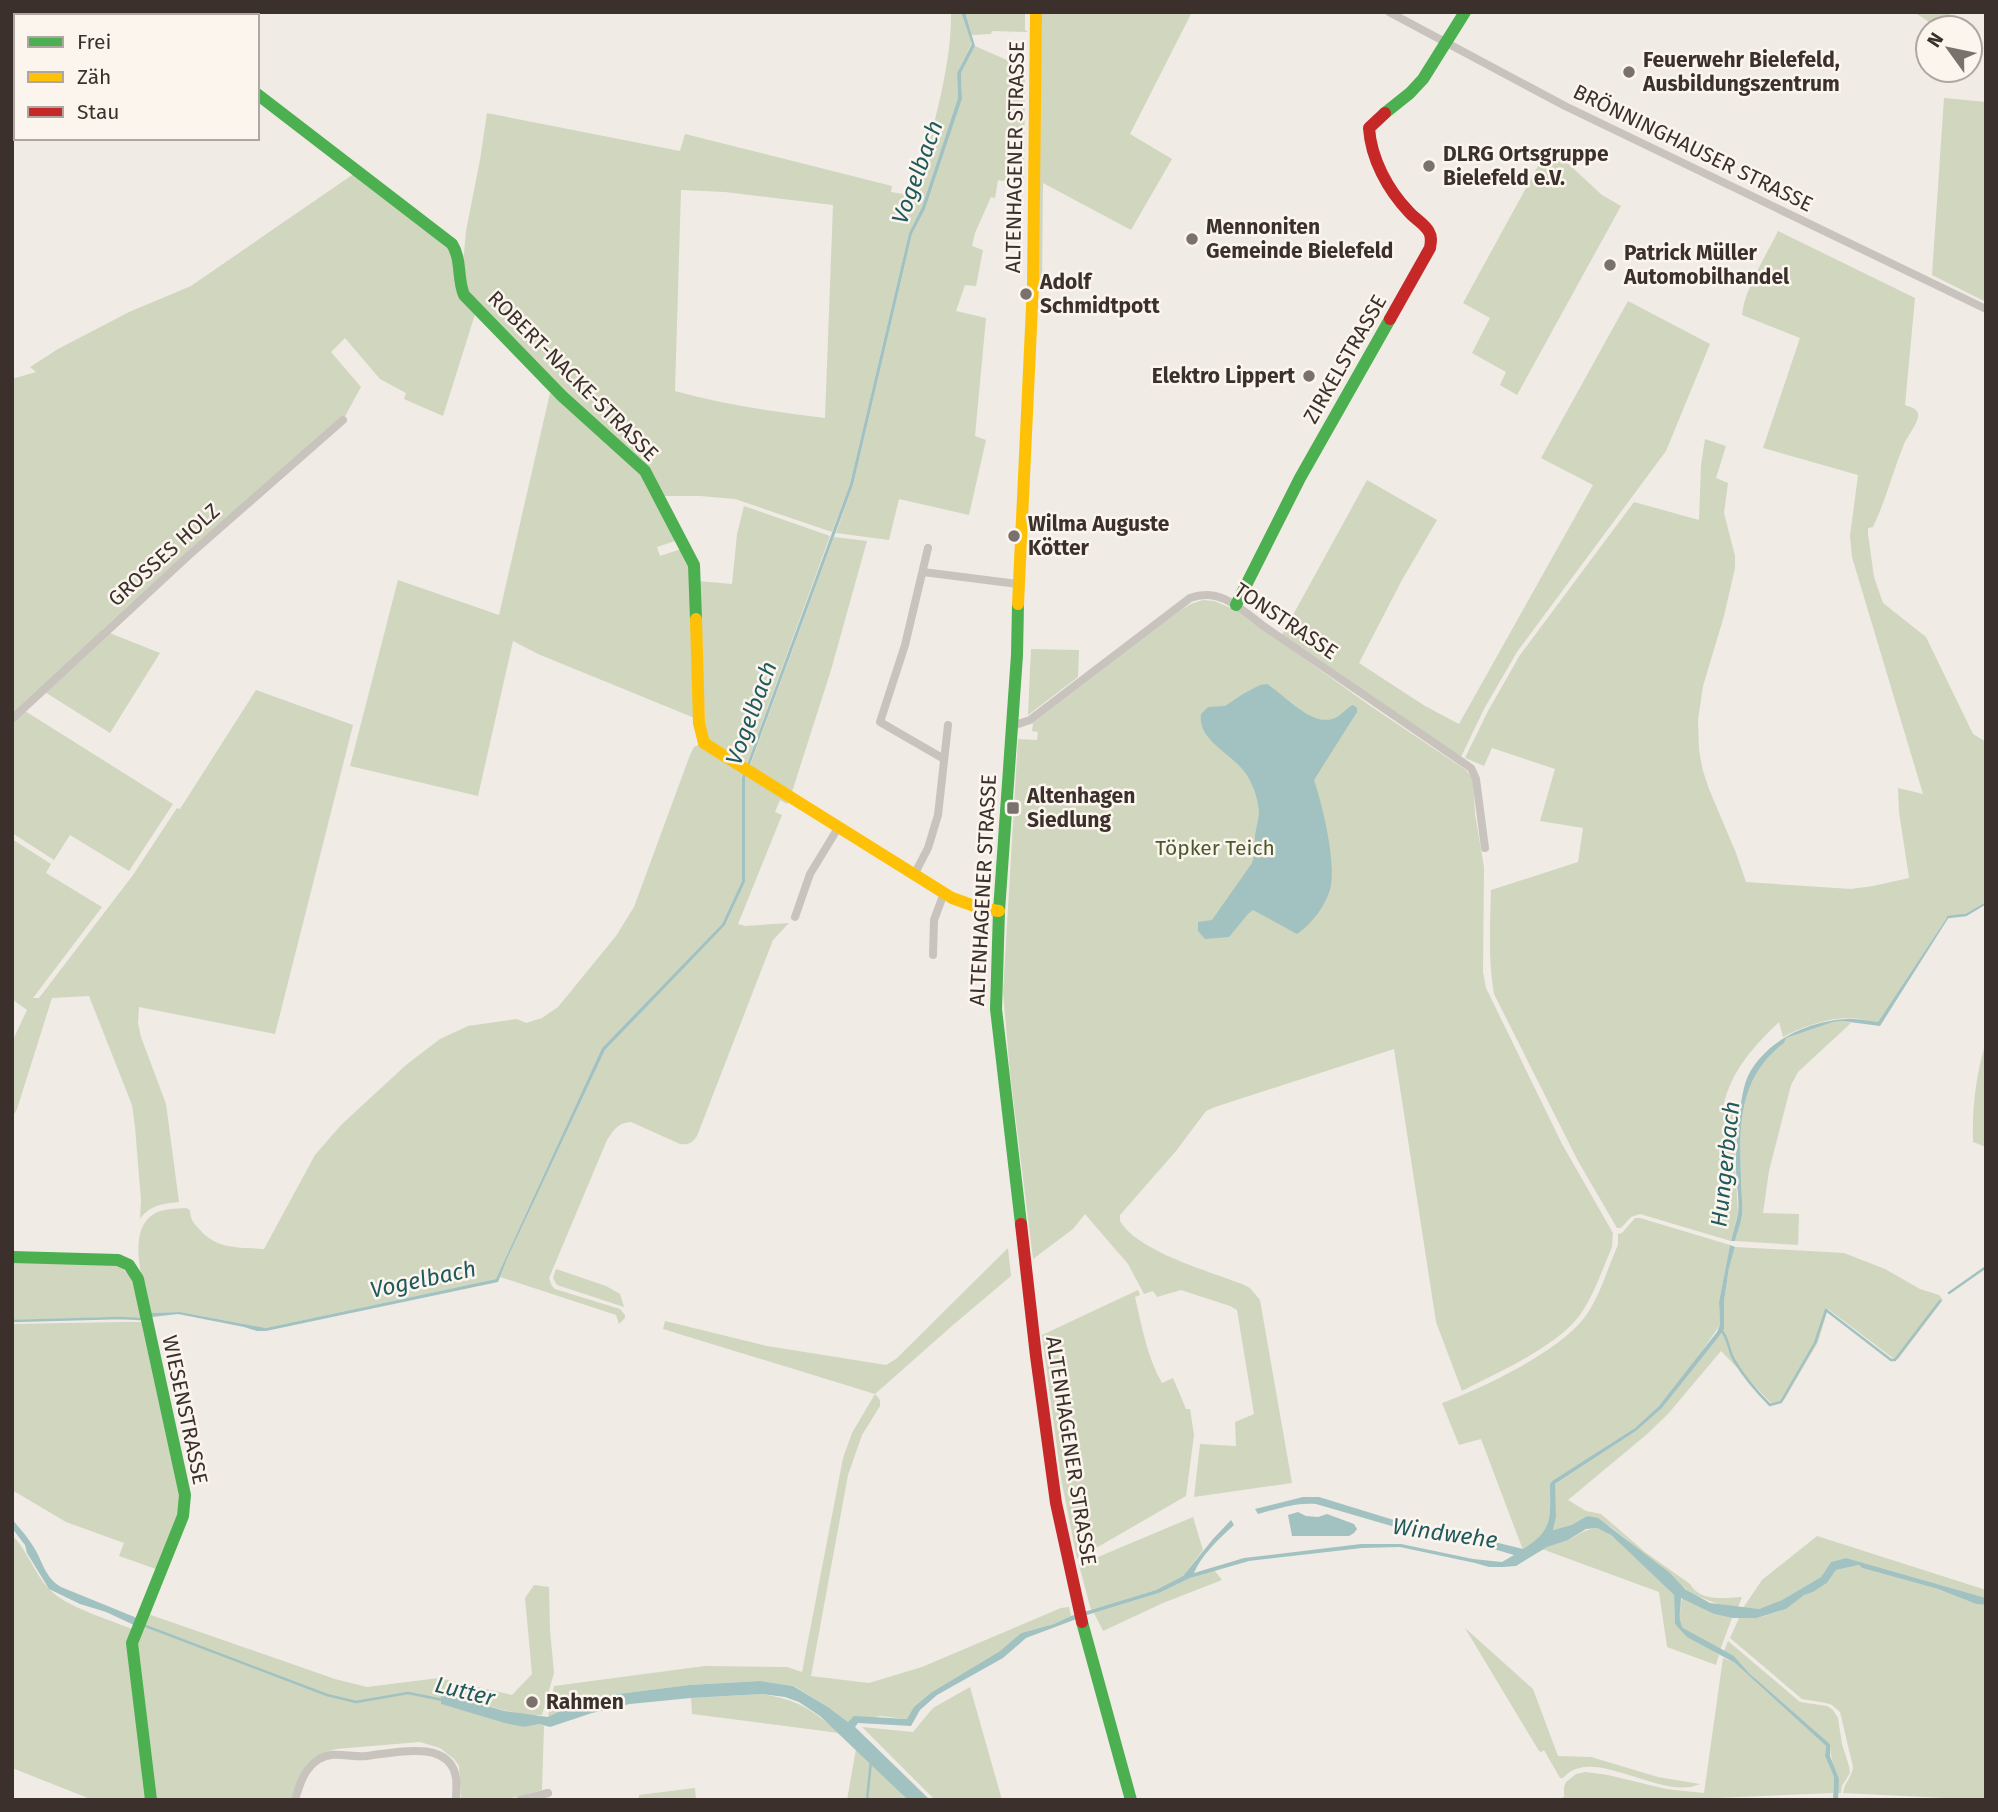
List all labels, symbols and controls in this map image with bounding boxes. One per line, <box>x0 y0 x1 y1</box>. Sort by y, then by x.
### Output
legend <box>14 14 259 140</box>
north arrow <box>1914 14 1984 84</box>
text: N <box>1922 28 1948 52</box>
text: Frei <box>77 29 111 55</box>
street label: ALTENHAGENER STRASSE <box>1000 41 1030 273</box>
place label: Feuerwehr Bielefeld, Ausbildungszentrum <box>1642 47 1840 97</box>
text: Zäh <box>77 64 111 90</box>
marker: Feuerwehr Bielefeld, Ausbildungszentrum <box>1621 64 1637 80</box>
street label: BRÖNNINGHAUSER STRASSE <box>1569 79 1817 217</box>
text: Stau <box>77 99 120 125</box>
water label: Vogelbach <box>885 117 949 227</box>
place label: DLRG Ortsgruppe Bielefeld e.V. <box>1443 141 1609 191</box>
marker: DLRG Ortsgruppe Bielefeld e.V. <box>1421 158 1437 174</box>
place label: Mennoniten Gemeinde Bielefeld <box>1206 214 1393 264</box>
marker: Mennoniten Gemeinde Bielefeld <box>1184 231 1200 247</box>
place label: Patrick Müller Automobilhandel <box>1623 240 1790 290</box>
marker: Patrick Müller Automobilhandel <box>1602 257 1618 273</box>
place label: Adolf Schmidtpott <box>1039 269 1160 319</box>
street label: ROBERT-NACKE-STRASSE <box>482 285 664 467</box>
marker: Adolf Schmidtpott <box>1018 286 1034 302</box>
street label: ZIRKELSTRASSE <box>1298 290 1392 428</box>
place label: Elektro Lippert <box>1152 363 1296 389</box>
marker: Elektro Lippert <box>1301 368 1317 384</box>
street label: GROSSES HOLZ <box>103 498 225 612</box>
place label: Wilma Auguste Kötter <box>1028 511 1170 561</box>
marker: Wilma Auguste Kötter <box>1006 528 1022 544</box>
street label: TONSTRASSE <box>1229 577 1343 665</box>
water label: Vogelbach <box>719 658 783 768</box>
street label: ALTENHAGENER STRASSE <box>964 773 1002 1007</box>
place label: Altenhagen Siedlung <box>1026 783 1135 833</box>
marker: Altenhagen Siedlung <box>1005 800 1021 816</box>
park label: Töpker Teich <box>1155 835 1275 861</box>
water label: Hungerbach <box>1704 1100 1746 1228</box>
water label: Vogelbach <box>367 1254 479 1304</box>
street label: WIESENSTRASSE <box>156 1333 214 1487</box>
street label: ALTENHAGENER STRASSE <box>1040 1334 1102 1568</box>
water label: Windwehe <box>1391 1512 1499 1554</box>
water label: Lutter <box>432 1670 499 1712</box>
place label: Rahmen <box>546 1689 624 1715</box>
marker: Rahmen <box>524 1694 540 1710</box>

